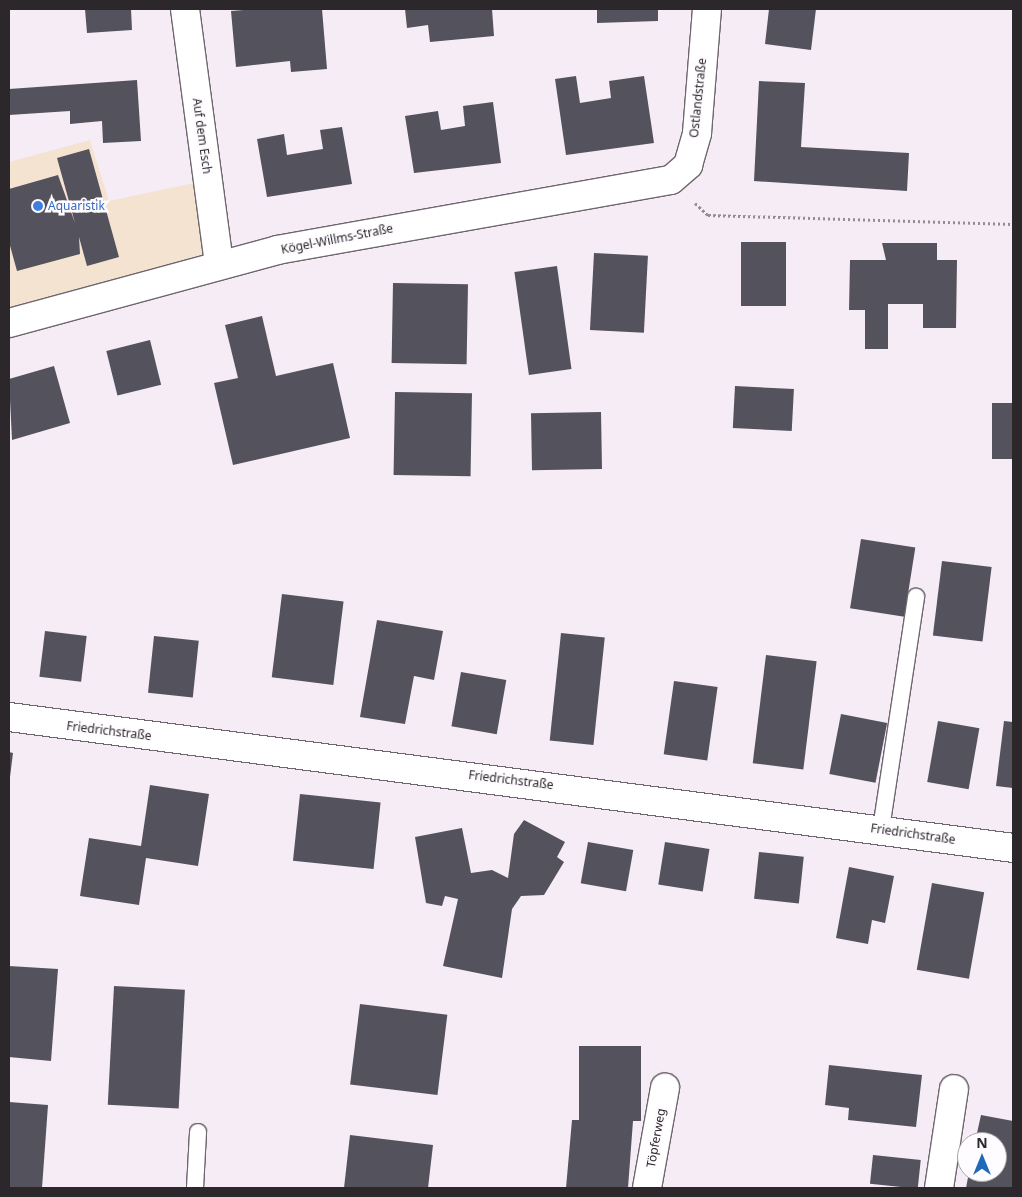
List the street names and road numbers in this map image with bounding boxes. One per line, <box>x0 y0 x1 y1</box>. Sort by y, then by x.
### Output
street label: Ostlandstraße <box>687 57 709 139</box>
street label: Auf dem Esch <box>190 97 214 175</box>
street label: Kögel-Willms-Straße <box>280 221 394 257</box>
street label: Friedrichstraße <box>66 719 152 743</box>
street label: Friedrichstraße <box>468 768 554 792</box>
street label: Friedrichstraße <box>870 821 956 847</box>
street label: Töpferweg <box>644 1107 668 1169</box>

